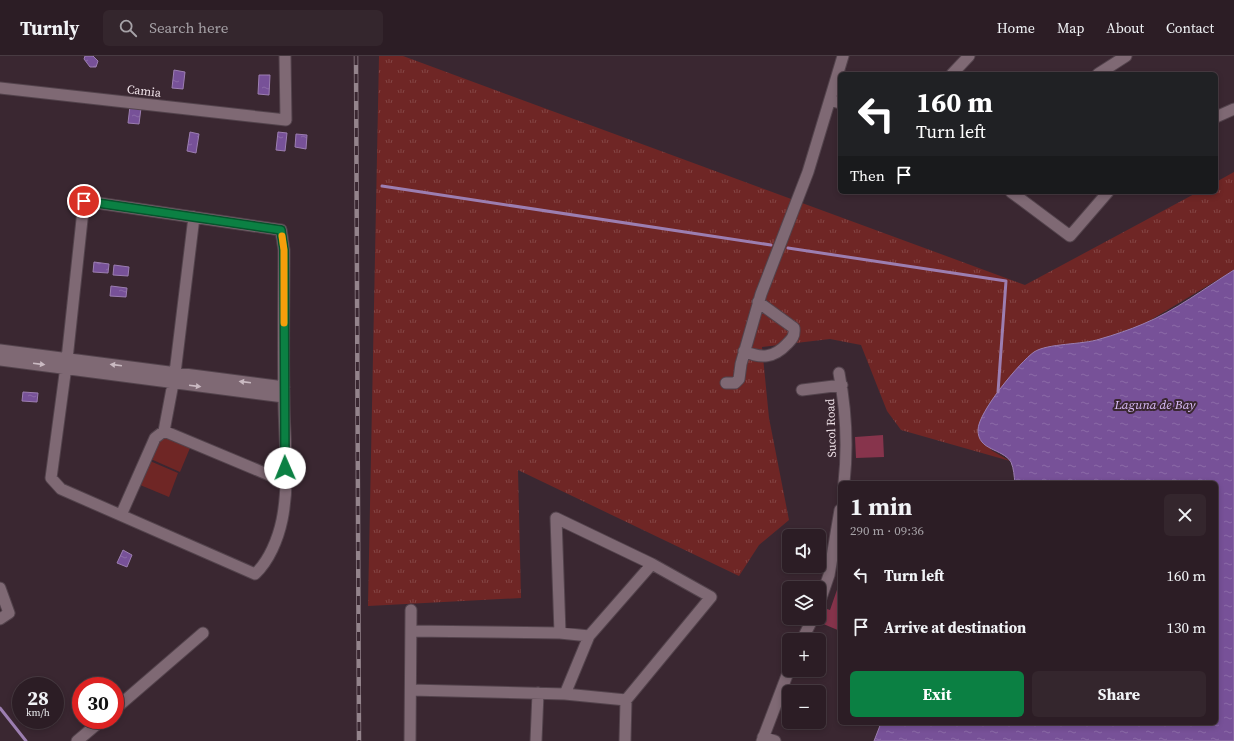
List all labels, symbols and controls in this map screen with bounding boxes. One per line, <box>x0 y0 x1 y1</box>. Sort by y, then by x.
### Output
search box <box>103 10 383 46</box>
text: Turnly <box>20 15 79 41</box>
icon: search <box>117 17 139 39</box>
text: Search here <box>149 17 228 38</box>
text: Home <box>997 18 1035 38</box>
text: Map <box>1057 18 1084 38</box>
text: About <box>1106 18 1144 38</box>
text: Contact <box>1166 18 1214 38</box>
street label: Camia <box>126 81 163 101</box>
text: 160 m <box>916 83 993 121</box>
icon: left <box>850 88 902 140</box>
text: Turn left <box>916 119 986 144</box>
icon: arrive <box>893 164 915 186</box>
text: Then <box>850 165 885 186</box>
pin <box>67 184 101 218</box>
icon: arrive <box>73 190 95 212</box>
one-way arrow <box>33 361 45 368</box>
one-way arrow <box>110 362 122 369</box>
one-way arrow <box>239 379 251 385</box>
one-way arrow <box>189 383 201 389</box>
water label: Laguna de Bay <box>1113 396 1196 413</box>
street label: Sucol Road <box>822 398 840 458</box>
position arrow <box>264 447 306 489</box>
text: 1 min <box>850 490 912 523</box>
button: close <box>1164 494 1206 536</box>
text: 290 m · 09:36 <box>850 522 924 539</box>
map controls <box>782 529 826 729</box>
button: sound <box>782 529 826 573</box>
icon: left <box>850 564 872 586</box>
text: Turn left <box>884 565 944 586</box>
text: 160 m <box>1166 565 1206 586</box>
button: layers <box>782 581 826 625</box>
icon: arrive <box>850 616 872 638</box>
text: Arrive at destination <box>884 617 1026 638</box>
text: 130 m <box>1166 617 1206 638</box>
button: + <box>782 633 826 677</box>
button: Exit <box>850 671 1024 717</box>
button: Share <box>1032 671 1206 717</box>
speed limit sign: 30 <box>72 677 124 729</box>
text: 28 <box>27 684 49 712</box>
button: − <box>782 685 826 729</box>
text: km/h <box>26 706 50 719</box>

